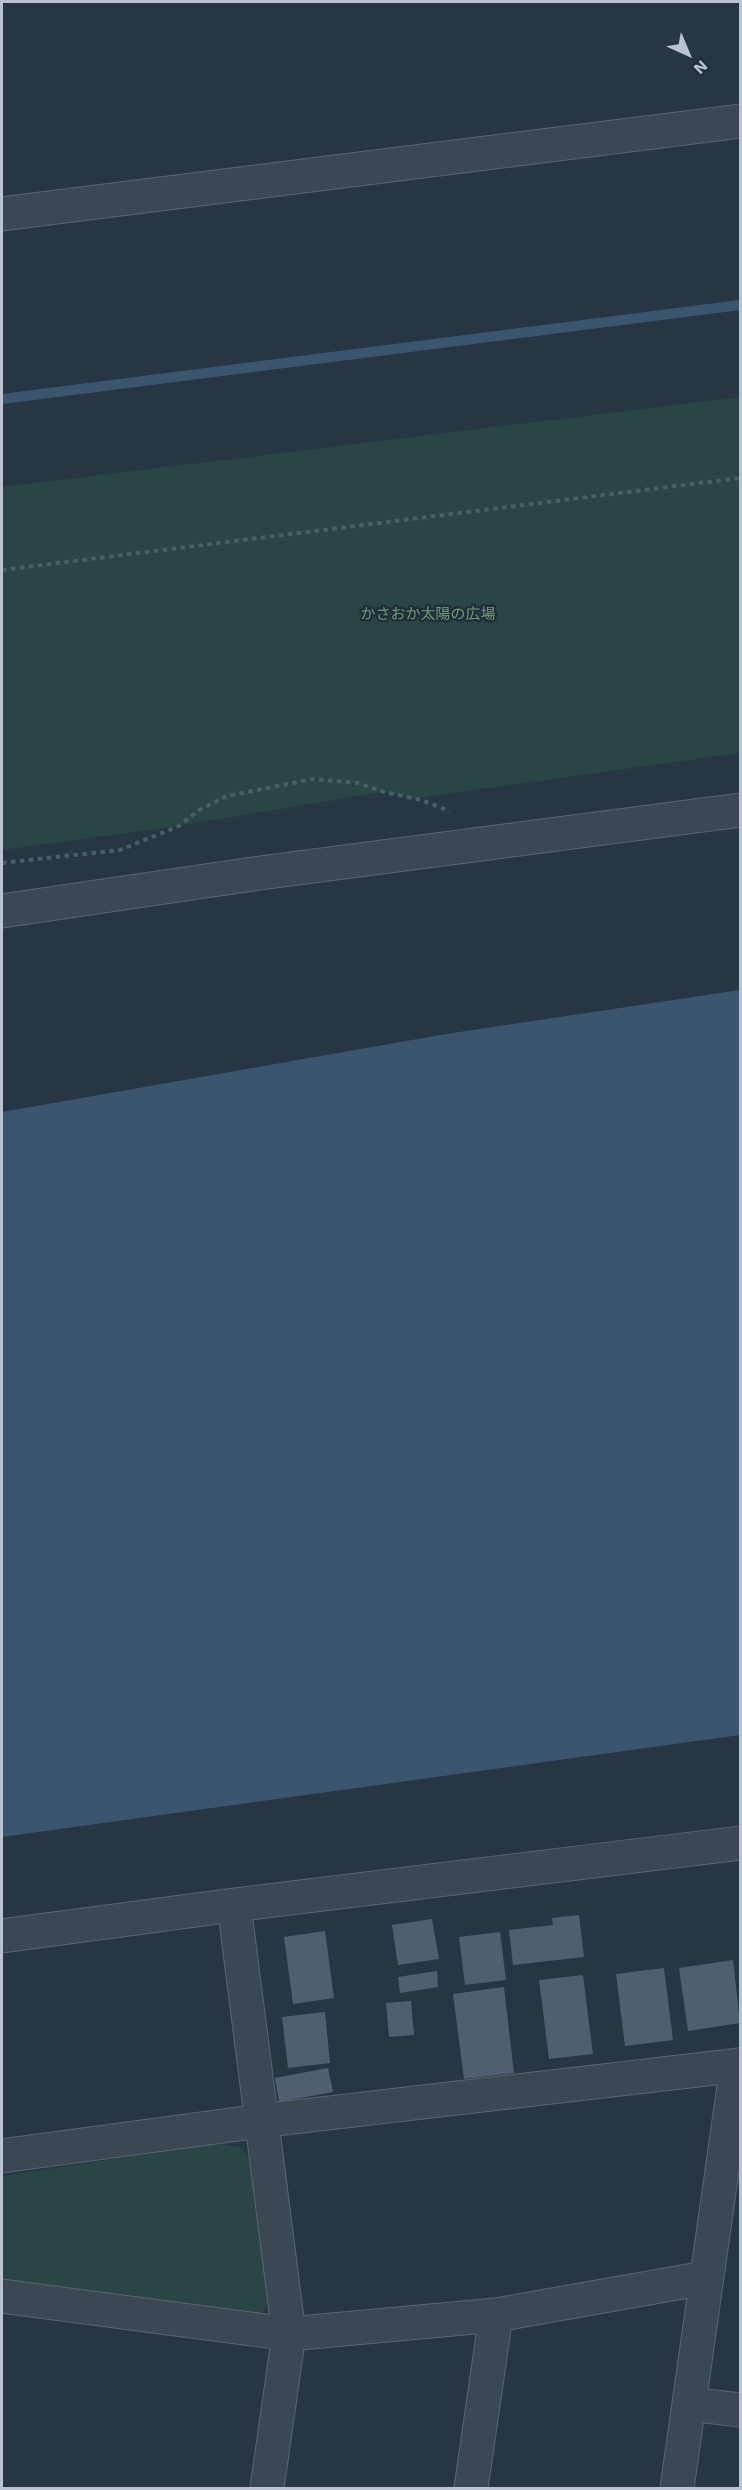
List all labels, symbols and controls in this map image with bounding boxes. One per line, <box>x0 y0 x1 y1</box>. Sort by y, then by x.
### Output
north arrow <box>658 24 718 84</box>
text: N <box>690 56 712 78</box>
park label: かさおか太陽の広場 <box>361 606 495 624</box>

